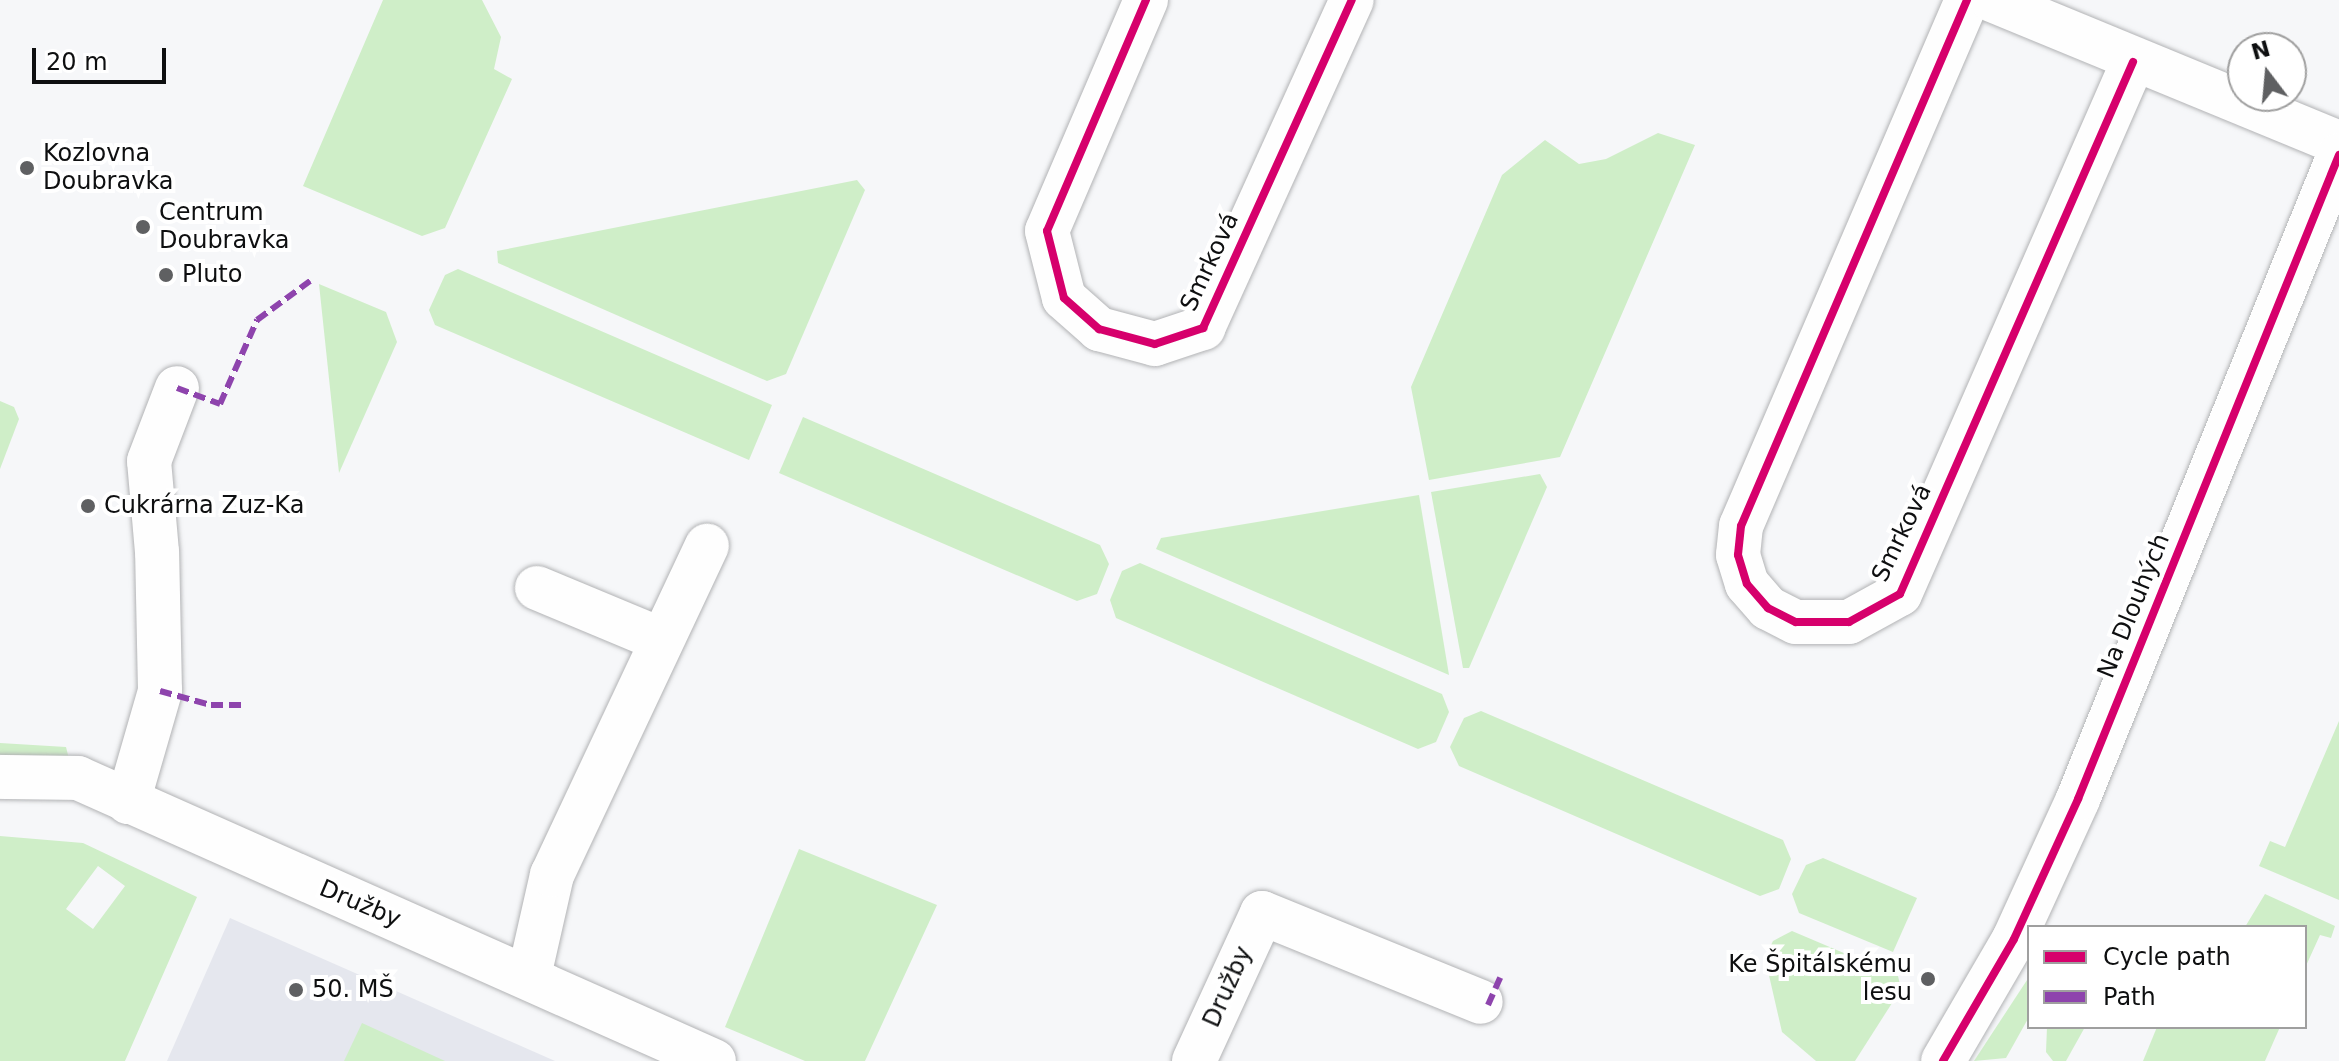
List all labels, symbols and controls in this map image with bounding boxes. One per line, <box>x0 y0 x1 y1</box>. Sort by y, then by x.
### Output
scale bar <box>36 32 170 82</box>
north arrow <box>2227 32 2307 112</box>
text: N <box>2248 36 2273 65</box>
text: 20 m <box>46 48 108 76</box>
place label: Kozlovna Doubravka <box>43 140 174 196</box>
marker: Kozlovna Doubravka <box>18 159 36 177</box>
place label: Centrum Doubravka <box>159 199 290 255</box>
street label: Smrková <box>1175 208 1245 316</box>
marker: Centrum Doubravka <box>134 218 152 236</box>
place label: Pluto <box>182 261 242 289</box>
marker: Pluto <box>157 266 175 284</box>
street label: Smrková <box>1866 479 1938 587</box>
place label: Cukrárna Zuz-Ka <box>104 492 304 520</box>
marker: Cukrárna Zuz-Ka <box>79 497 97 515</box>
street label: Na Dlouhých <box>2092 530 2176 682</box>
street label: Družby <box>315 874 405 934</box>
legend <box>2027 925 2307 1029</box>
street label: Družby <box>1197 942 1259 1032</box>
text: Cycle path <box>2103 943 2231 971</box>
place label: Ke Špitálskému lesu <box>1728 951 1912 1007</box>
marker: Ke Špitálskému lesu <box>1919 970 1937 988</box>
place label: 50. MŠ <box>312 976 394 1004</box>
marker: 50. MŠ <box>287 981 305 999</box>
text: Path <box>2103 983 2156 1011</box>

